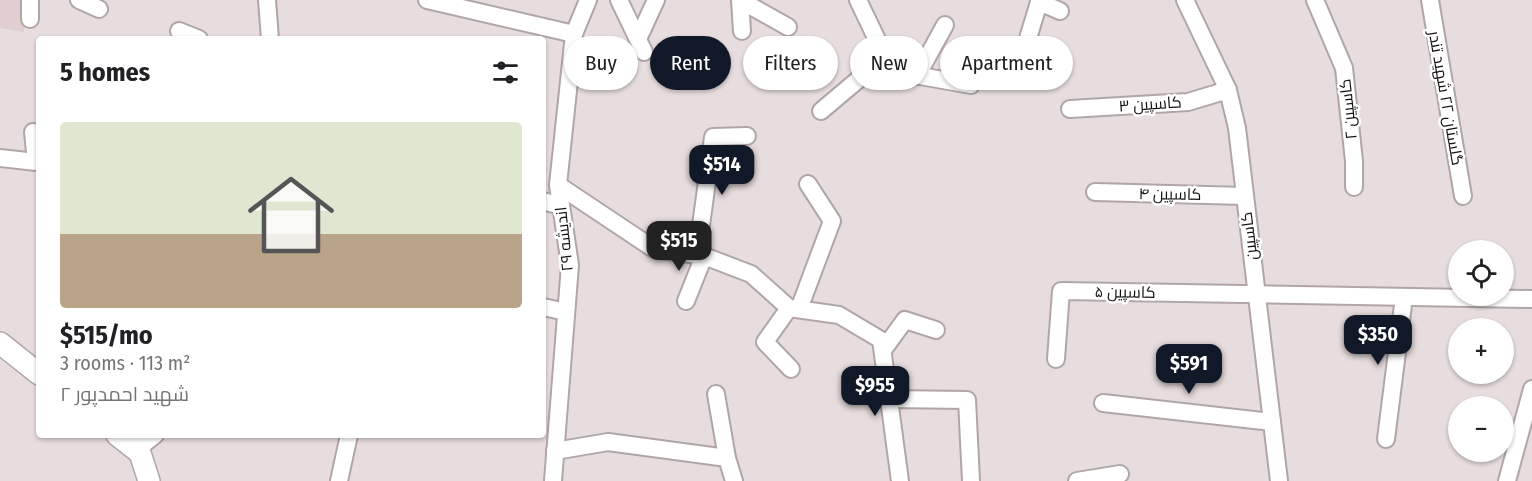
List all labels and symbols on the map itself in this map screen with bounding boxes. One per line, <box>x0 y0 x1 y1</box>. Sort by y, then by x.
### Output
street label: گلستان ۲۲ شهید تندر <box>1424 28 1467 167</box>
street label: کاسپین ۲ <box>1335 78 1362 140</box>
street label: کاسپین ۳ <box>1118 92 1182 117</box>
pin: $514 <box>686 145 758 196</box>
street label: کاسپین ۴ <box>1138 184 1202 205</box>
street label: اندیشه ۲۹ <box>551 206 577 272</box>
street label: کاسپین <box>1237 211 1262 261</box>
pin: $515 <box>643 221 715 272</box>
street label: کاسپین ۵ <box>1094 282 1156 303</box>
pin: $350 <box>1342 315 1414 366</box>
pin: $591 <box>1153 344 1225 395</box>
pin: $955 <box>839 366 911 417</box>

